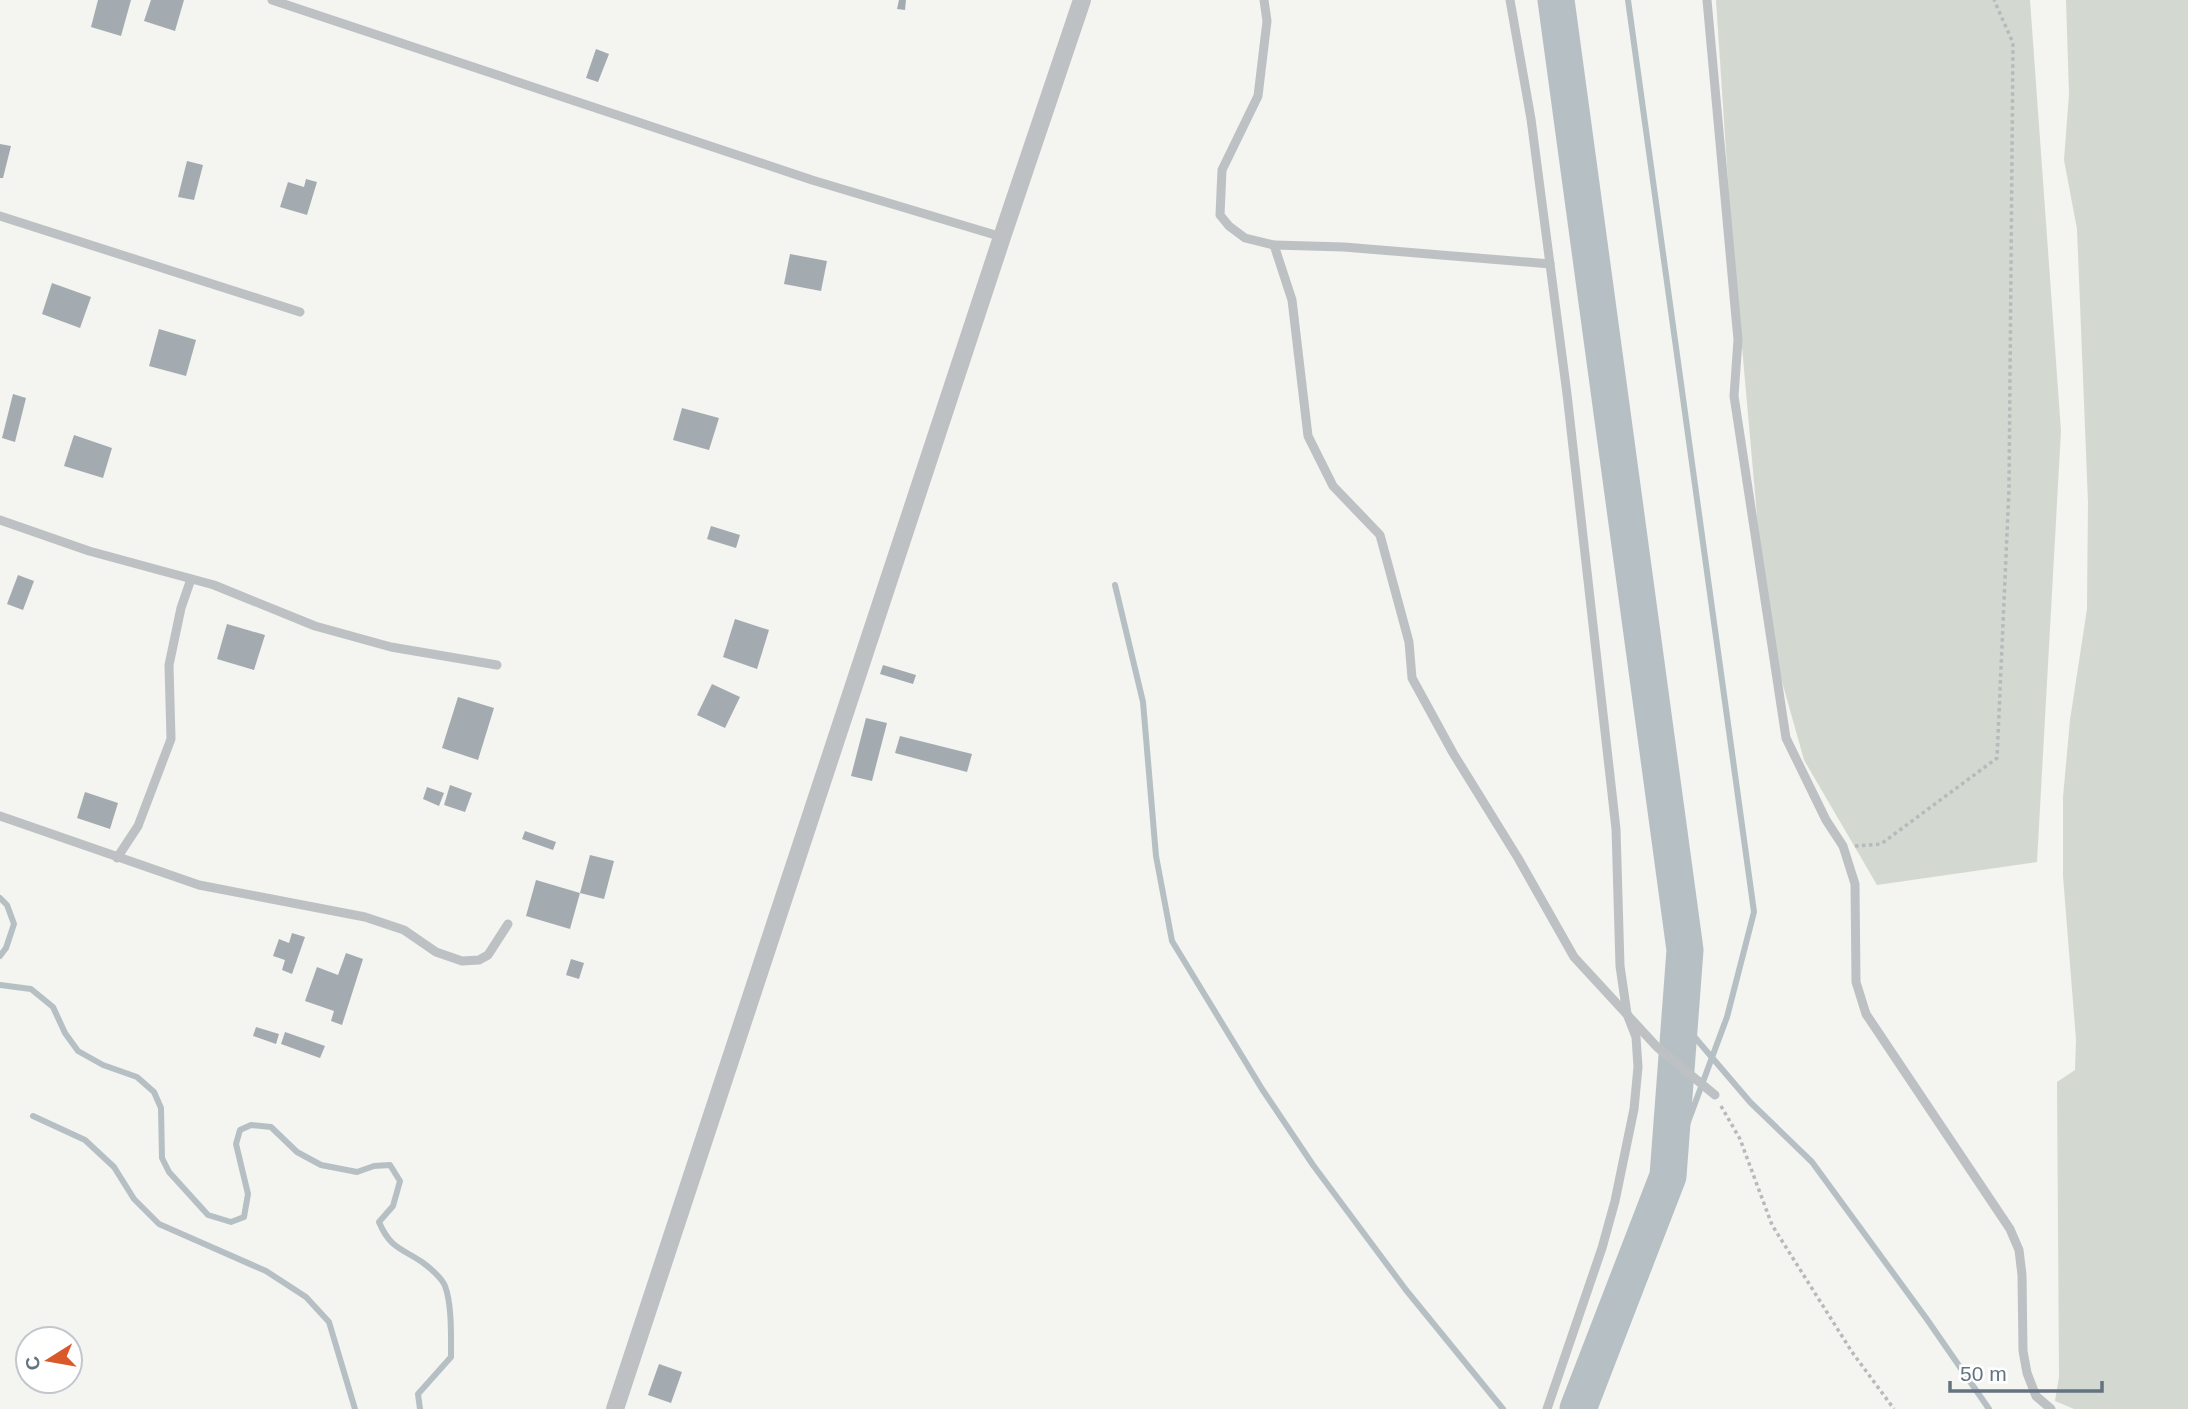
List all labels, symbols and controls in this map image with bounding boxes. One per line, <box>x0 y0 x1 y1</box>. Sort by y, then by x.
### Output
north arrow <box>14 1325 84 1395</box>
scale bar <box>1950 1350 2102 1394</box>
text: С <box>21 1354 44 1372</box>
text: 50 m <box>1960 1362 2007 1385</box>

